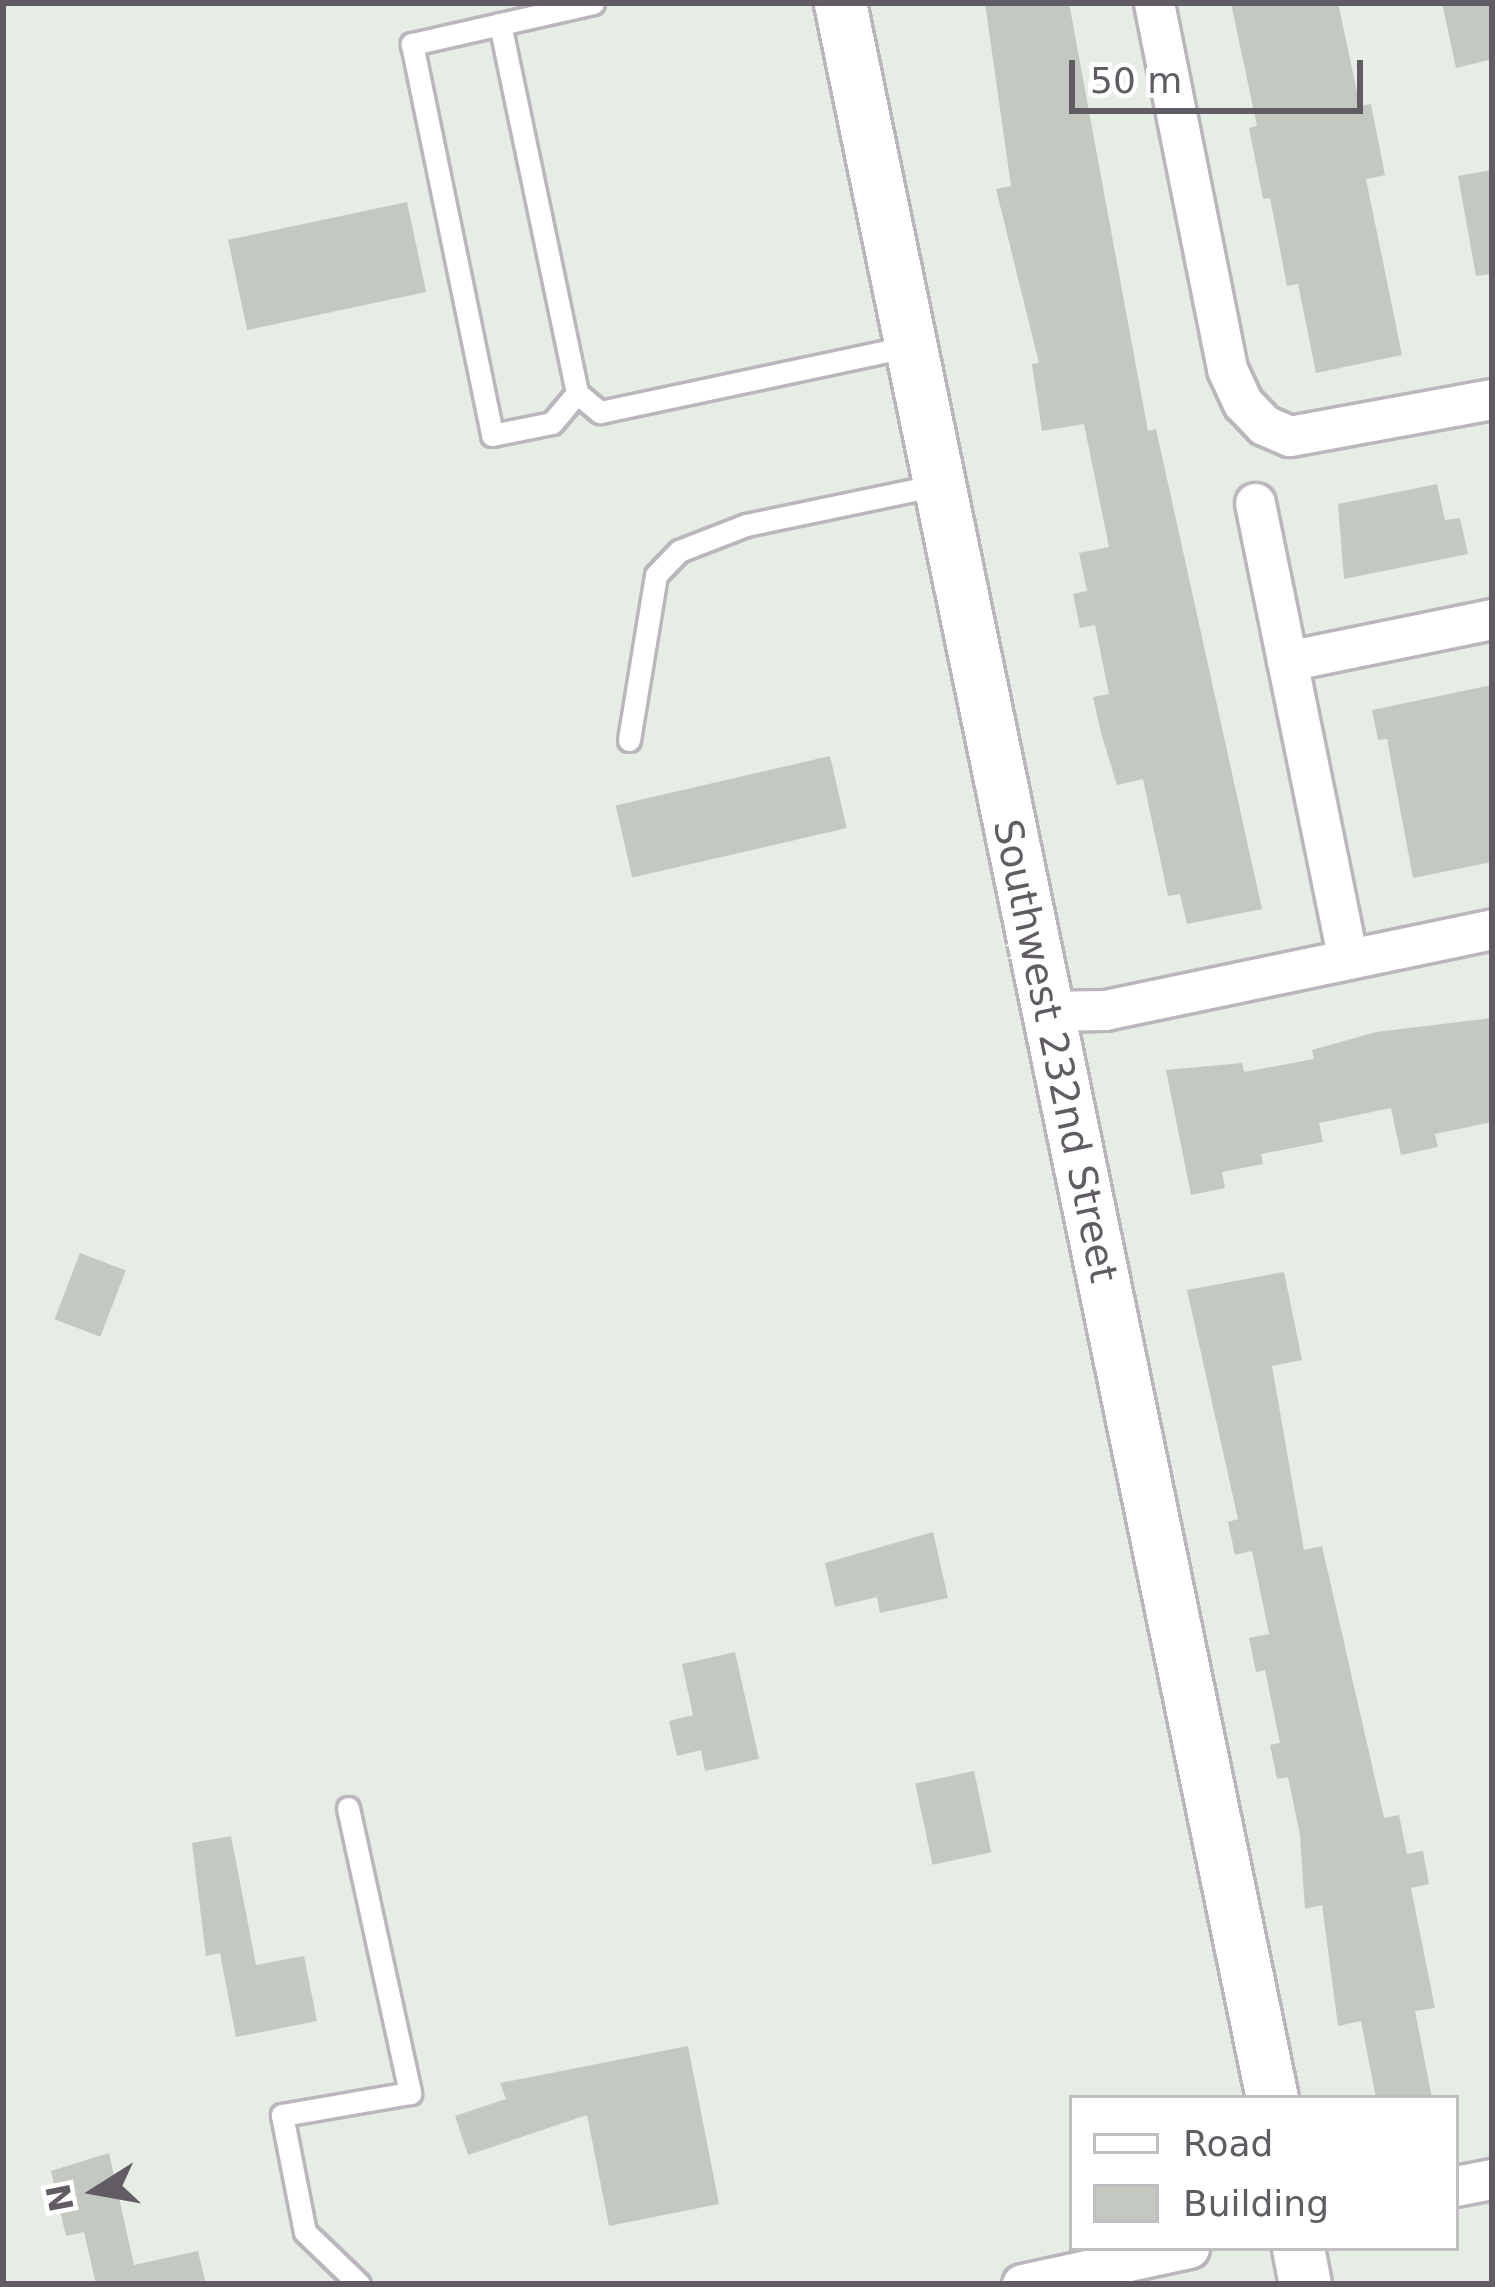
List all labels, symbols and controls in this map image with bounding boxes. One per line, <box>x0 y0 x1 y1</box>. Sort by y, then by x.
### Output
scale bar <box>1075 36 1369 110</box>
text: 50 m <box>1090 60 1182 101</box>
street label: Southwest 232nd Street <box>983 815 1127 1287</box>
legend <box>1069 2095 1459 2251</box>
text: Road <box>1183 2123 1273 2164</box>
north arrow <box>36 2131 156 2251</box>
text: N <box>38 2181 82 2215</box>
text: Building <box>1183 2183 1329 2224</box>

